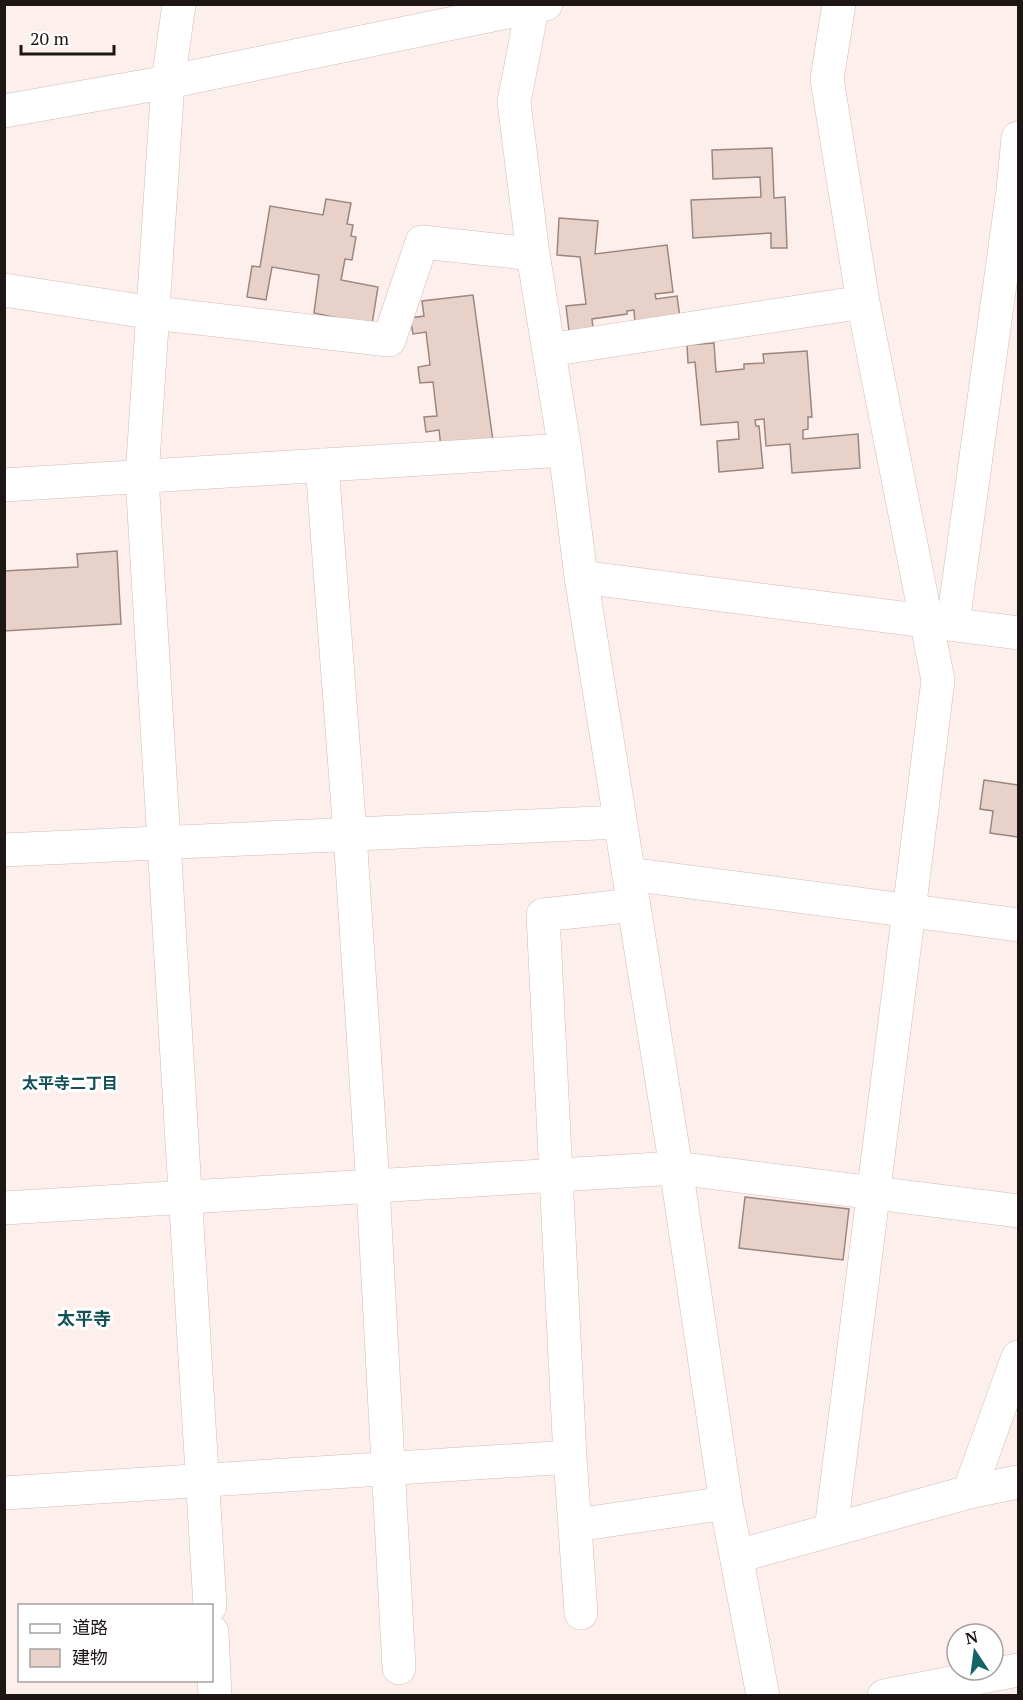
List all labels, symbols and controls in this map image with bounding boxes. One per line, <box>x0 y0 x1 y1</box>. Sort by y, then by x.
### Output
scale bar <box>21 18 114 56</box>
text: 20 m <box>30 26 70 50</box>
district label: 太平寺二丁目 <box>22 1072 118 1094</box>
district label: 太平寺 <box>57 1306 111 1330</box>
legend <box>18 1604 213 1682</box>
text: 道路 <box>72 1615 108 1639</box>
north arrow <box>945 1622 1005 1682</box>
text: N <box>963 1625 980 1649</box>
text: 建物 <box>72 1645 108 1669</box>

